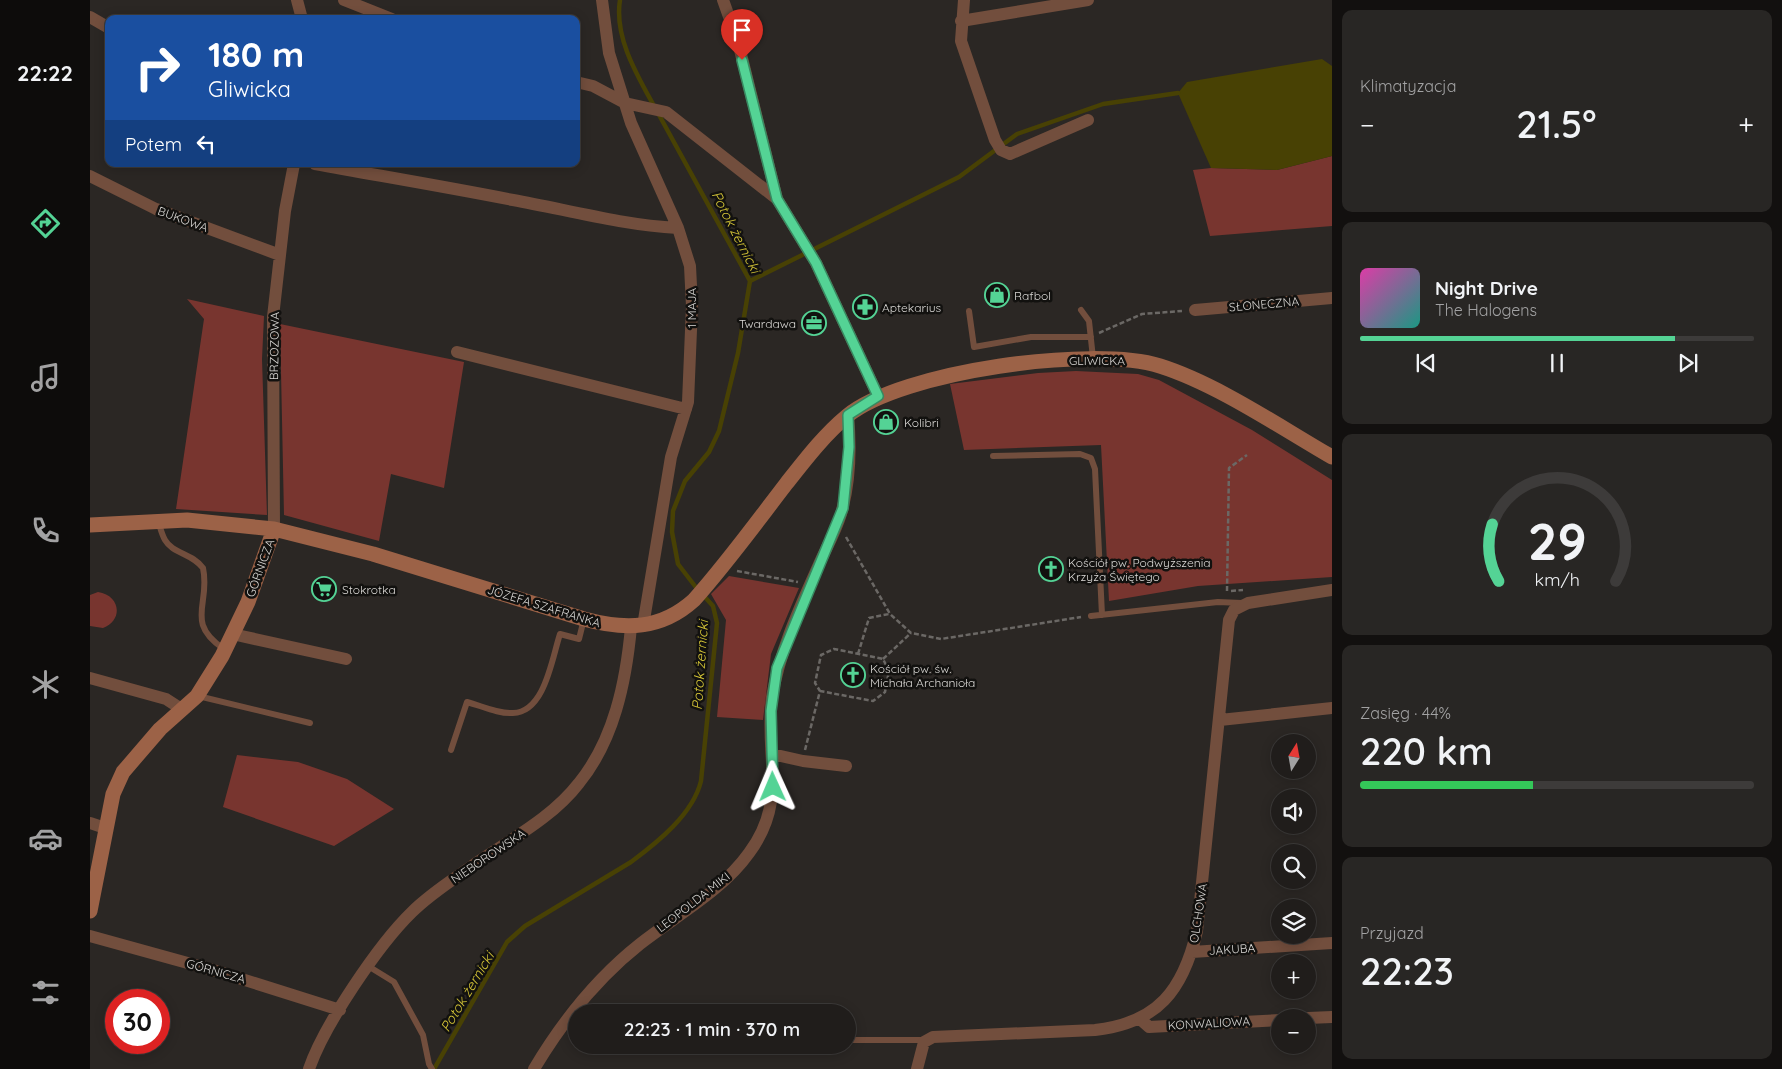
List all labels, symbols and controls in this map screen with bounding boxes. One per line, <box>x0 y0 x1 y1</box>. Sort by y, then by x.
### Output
pin <box>721 9 763 60</box>
icon: arrive <box>728 16 756 44</box>
text: 180 m <box>208 32 304 76</box>
icon: right <box>125 35 190 100</box>
text: 22:22 <box>17 59 73 87</box>
text: Gliwicka <box>208 75 291 103</box>
text: Klimatyzacja <box>1360 76 1456 96</box>
text: 21.5° <box>1516 100 1597 148</box>
text: − <box>1360 107 1375 142</box>
text: + <box>1738 107 1754 142</box>
icon: left <box>192 130 220 158</box>
text: Potem <box>125 132 182 156</box>
water label: Potok żernicki <box>708 188 765 278</box>
street label: BUKOWA <box>156 203 210 235</box>
icon: directions <box>28 206 63 241</box>
text: Night Drive <box>1435 276 1538 300</box>
shop icon: Rafbol <box>984 282 1010 308</box>
street label: 1 MAJA <box>684 288 699 328</box>
place label: Rafbol <box>1014 288 1051 303</box>
street label: SŁONECZNA <box>1228 293 1300 315</box>
pharmacy icon: Aptekarius <box>852 294 878 320</box>
place label: Aptekarius <box>882 300 941 315</box>
text: The Halogens <box>1435 300 1537 320</box>
office icon: Twardawa <box>801 310 827 336</box>
street label: BRZOZOWA <box>266 311 282 380</box>
place label: Twardawa <box>739 316 796 331</box>
icon: previous <box>1412 349 1440 377</box>
icon: pause <box>1543 349 1571 377</box>
icon: next <box>1674 349 1702 377</box>
street label: GLIWICKA <box>1069 353 1125 368</box>
icon: music <box>28 360 63 395</box>
shop icon: Kolibri <box>873 409 899 435</box>
place label: Kolibri <box>904 415 939 430</box>
text: 29 <box>1527 508 1587 573</box>
icon: phone <box>28 513 63 548</box>
street label: GÓRNICZA <box>243 537 277 599</box>
place label: Kościół pw. Podwyższenia Krzyża Świętego <box>1068 555 1211 584</box>
church icon: Kościół pw. Podwyższenia Krzyża Świętego <box>1038 556 1064 582</box>
text: km/h <box>1534 568 1580 590</box>
supermarket icon: Stokrotka <box>311 576 337 602</box>
place label: Stokrotka <box>342 582 396 597</box>
street label: JÓZEFA SZAFRANKA <box>486 582 603 630</box>
water label: Potok żernicki <box>688 618 712 710</box>
place label: Kościół pw. św. Michała Archanioła <box>870 661 975 690</box>
church icon: Kościół pw. św. Michała Archanioła <box>840 662 866 688</box>
icon: climate <box>28 667 63 702</box>
text: Zasięg · 44% <box>1360 703 1451 723</box>
text: 220 km <box>1360 727 1493 775</box>
north arrow <box>1271 734 1316 779</box>
map controls <box>1271 734 1316 1054</box>
position arrow <box>746 760 798 812</box>
button: sound <box>1271 789 1316 834</box>
icon: car <box>28 821 63 856</box>
street label: NIEBOROWSKA <box>448 825 528 886</box>
button: search <box>1271 844 1316 889</box>
street label: LEOPOLDA MIKI <box>653 869 733 935</box>
street label: OLCHOWA <box>1186 882 1210 944</box>
button: layers <box>1271 899 1316 944</box>
text: Przyjazd <box>1360 923 1424 943</box>
street label: JAKUBA <box>1208 940 1256 958</box>
water label: Potok żernicki <box>436 947 499 1035</box>
text: 22:23 <box>1360 947 1454 995</box>
button: + <box>1271 954 1316 999</box>
street label: GÓRNICZA <box>185 955 247 987</box>
icon: filters <box>28 975 63 1010</box>
speed limit sign: 30 <box>105 989 170 1054</box>
button: − <box>1271 1009 1316 1054</box>
street label: KONWALIOWA <box>1167 1013 1251 1033</box>
text: 22:23 · 1 min · 370 m <box>624 1017 800 1041</box>

